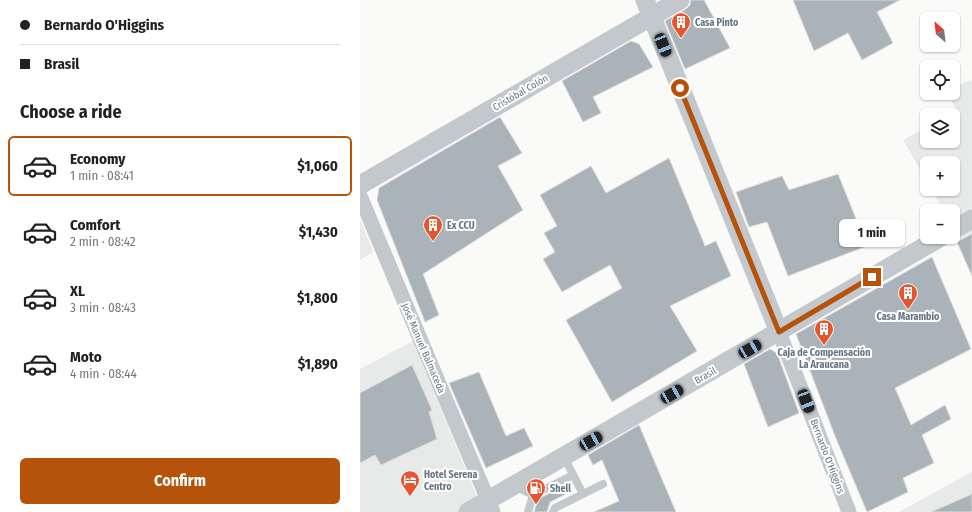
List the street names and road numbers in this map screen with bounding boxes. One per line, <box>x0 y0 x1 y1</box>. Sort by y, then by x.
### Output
street label: Cristóbal Colón <box>491 72 550 114</box>
street label: José Manuel Balmaceda <box>399 302 448 395</box>
street label: Brasil <box>693 365 719 387</box>
street label: Bernardo O'Higgins <box>807 418 847 495</box>

